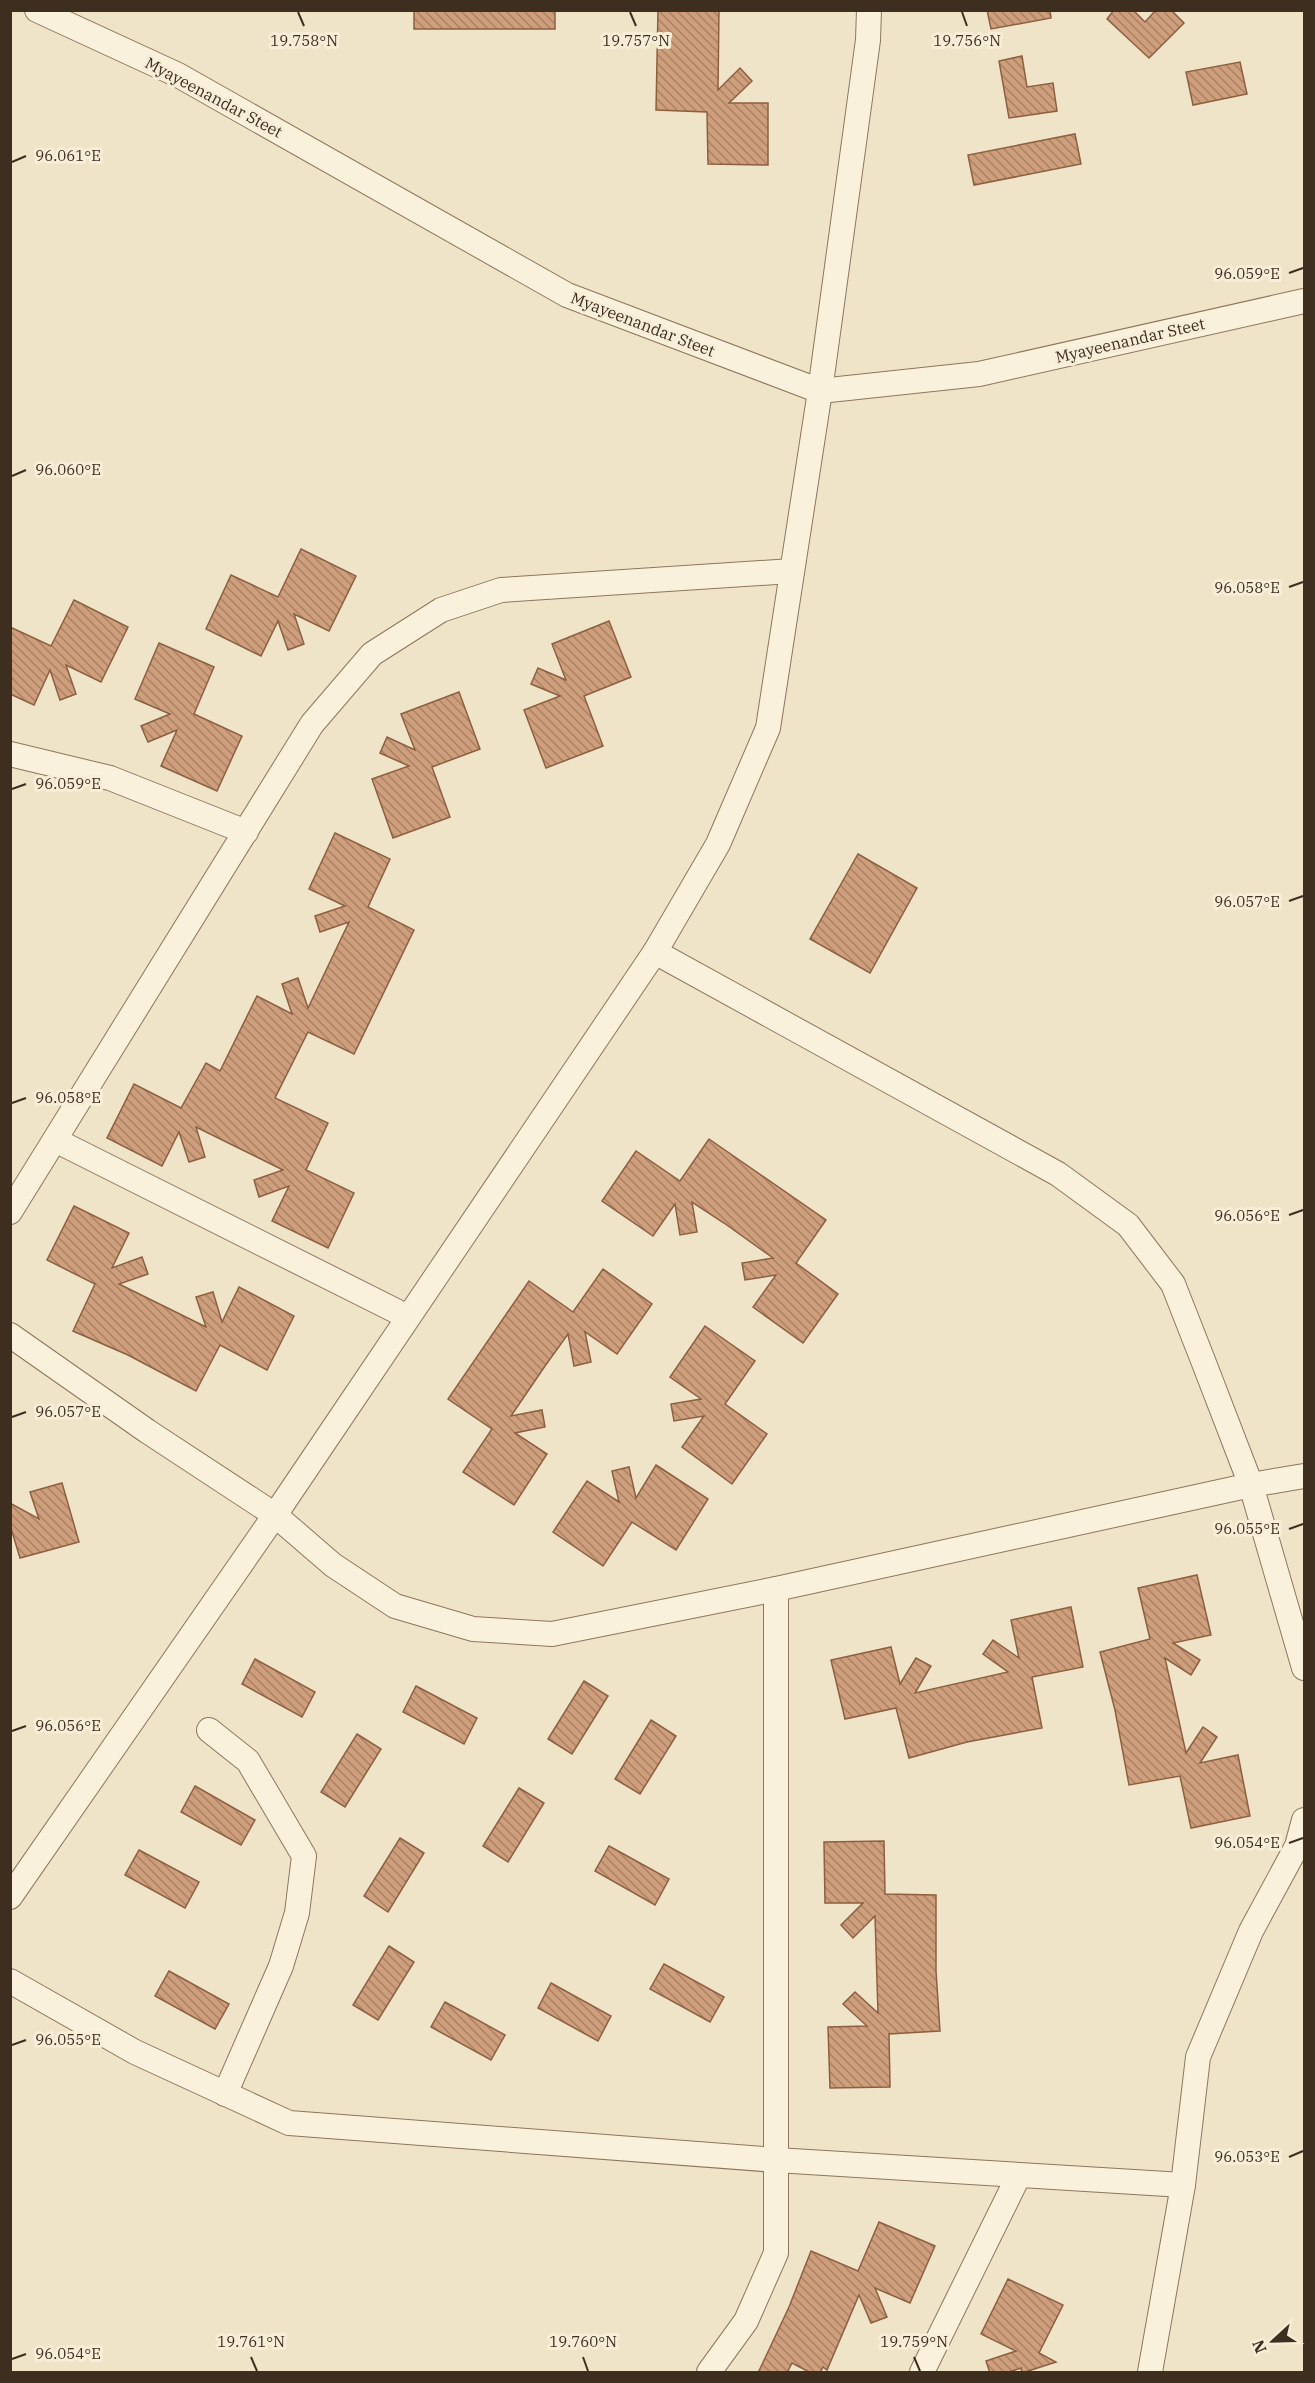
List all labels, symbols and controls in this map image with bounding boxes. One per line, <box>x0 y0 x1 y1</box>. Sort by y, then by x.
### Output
text: 19.758°N <box>270 31 338 50</box>
text: 19.757°N <box>602 31 670 50</box>
text: 19.756°N <box>933 31 1001 50</box>
street label: Myayeenandar Steet <box>142 52 286 142</box>
text: 96.061°E <box>35 146 101 165</box>
text: 96.059°E <box>1214 264 1280 283</box>
street label: Myayeenandar Steet <box>568 287 718 361</box>
street label: Myayeenandar Steet <box>1053 313 1207 367</box>
text: 96.060°E <box>35 460 101 479</box>
text: 96.058°E <box>1214 578 1280 597</box>
text: 96.059°E <box>35 774 101 793</box>
text: 96.057°E <box>1214 892 1280 911</box>
text: 96.058°E <box>35 1088 101 1107</box>
text: 96.056°E <box>1214 1206 1280 1225</box>
text: 96.057°E <box>35 1402 101 1421</box>
text: 96.055°E <box>1214 1519 1280 1538</box>
text: 96.056°E <box>35 1716 101 1735</box>
text: 96.054°E <box>1214 1833 1280 1852</box>
text: 96.055°E <box>35 2030 101 2049</box>
text: 96.053°E <box>1214 2147 1280 2166</box>
north arrow <box>1243 2311 1303 2371</box>
text: 19.761°N <box>217 2332 285 2351</box>
text: 19.760°N <box>549 2332 617 2351</box>
text: 19.759°N <box>880 2332 948 2351</box>
text: N <box>1247 2337 1271 2356</box>
text: 96.054°E <box>35 2344 101 2363</box>

